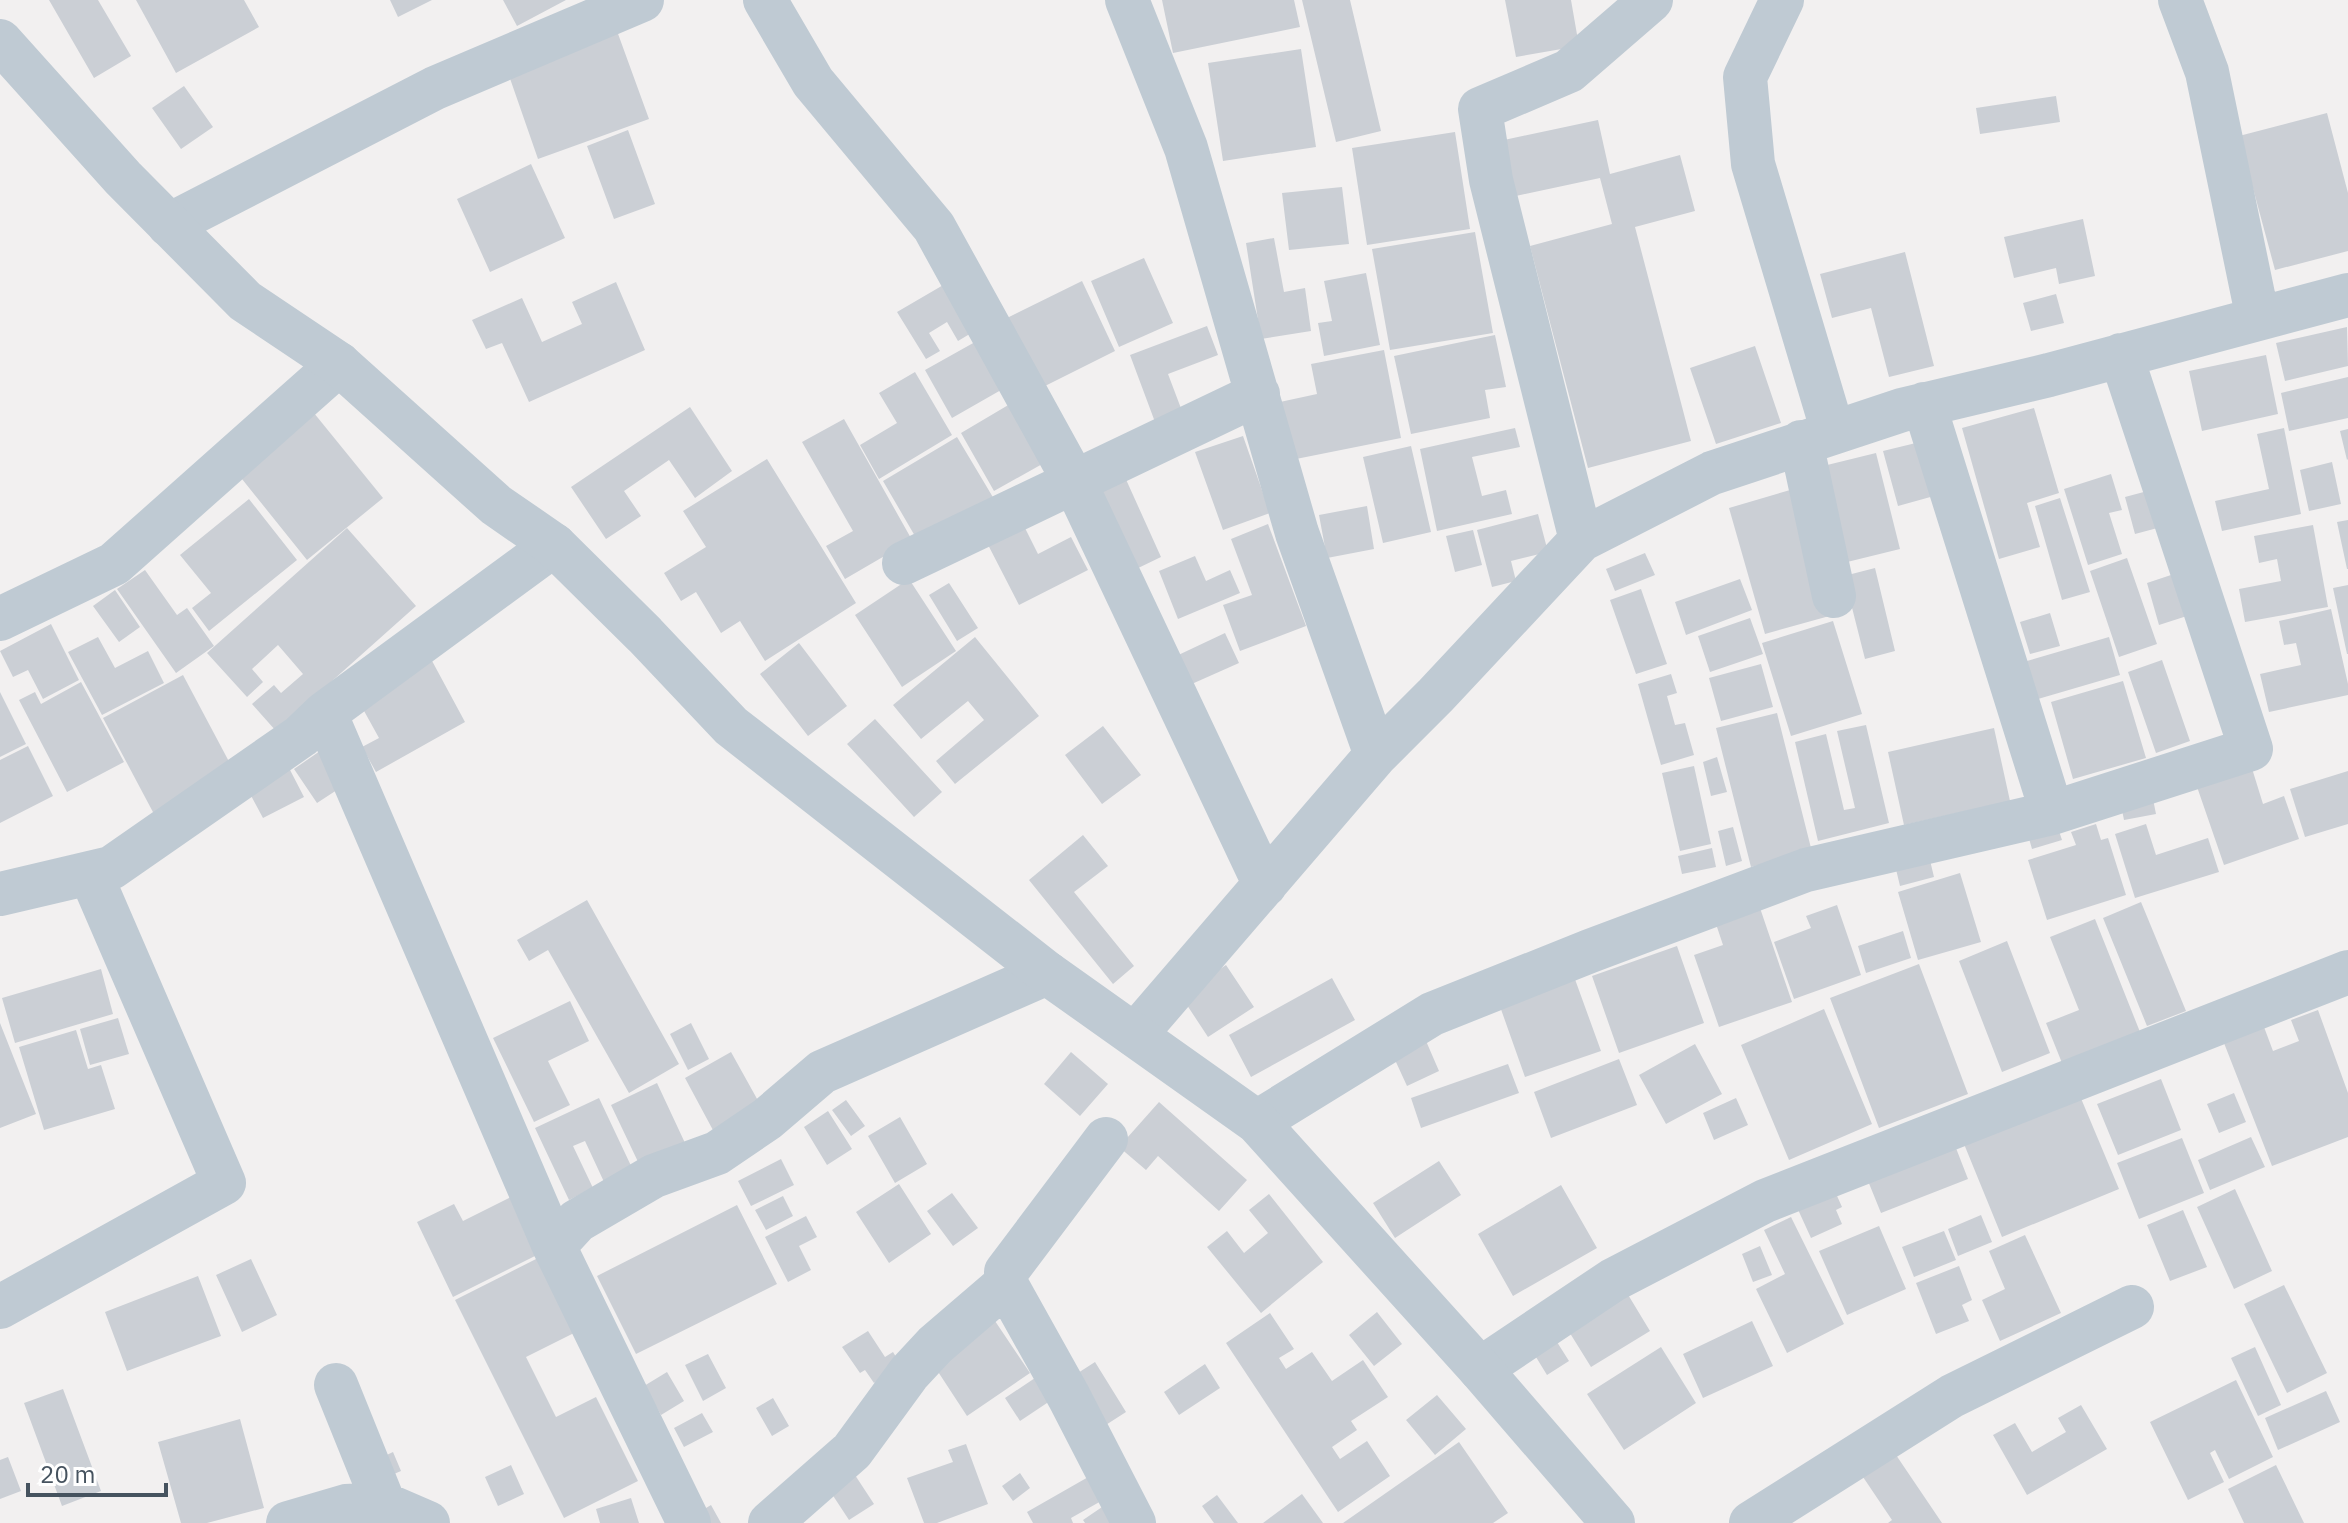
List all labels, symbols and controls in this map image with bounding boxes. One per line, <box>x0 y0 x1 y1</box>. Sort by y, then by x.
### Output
scale bar <box>28 1447 166 1497</box>
text: 20 m <box>40 1458 95 1490</box>

